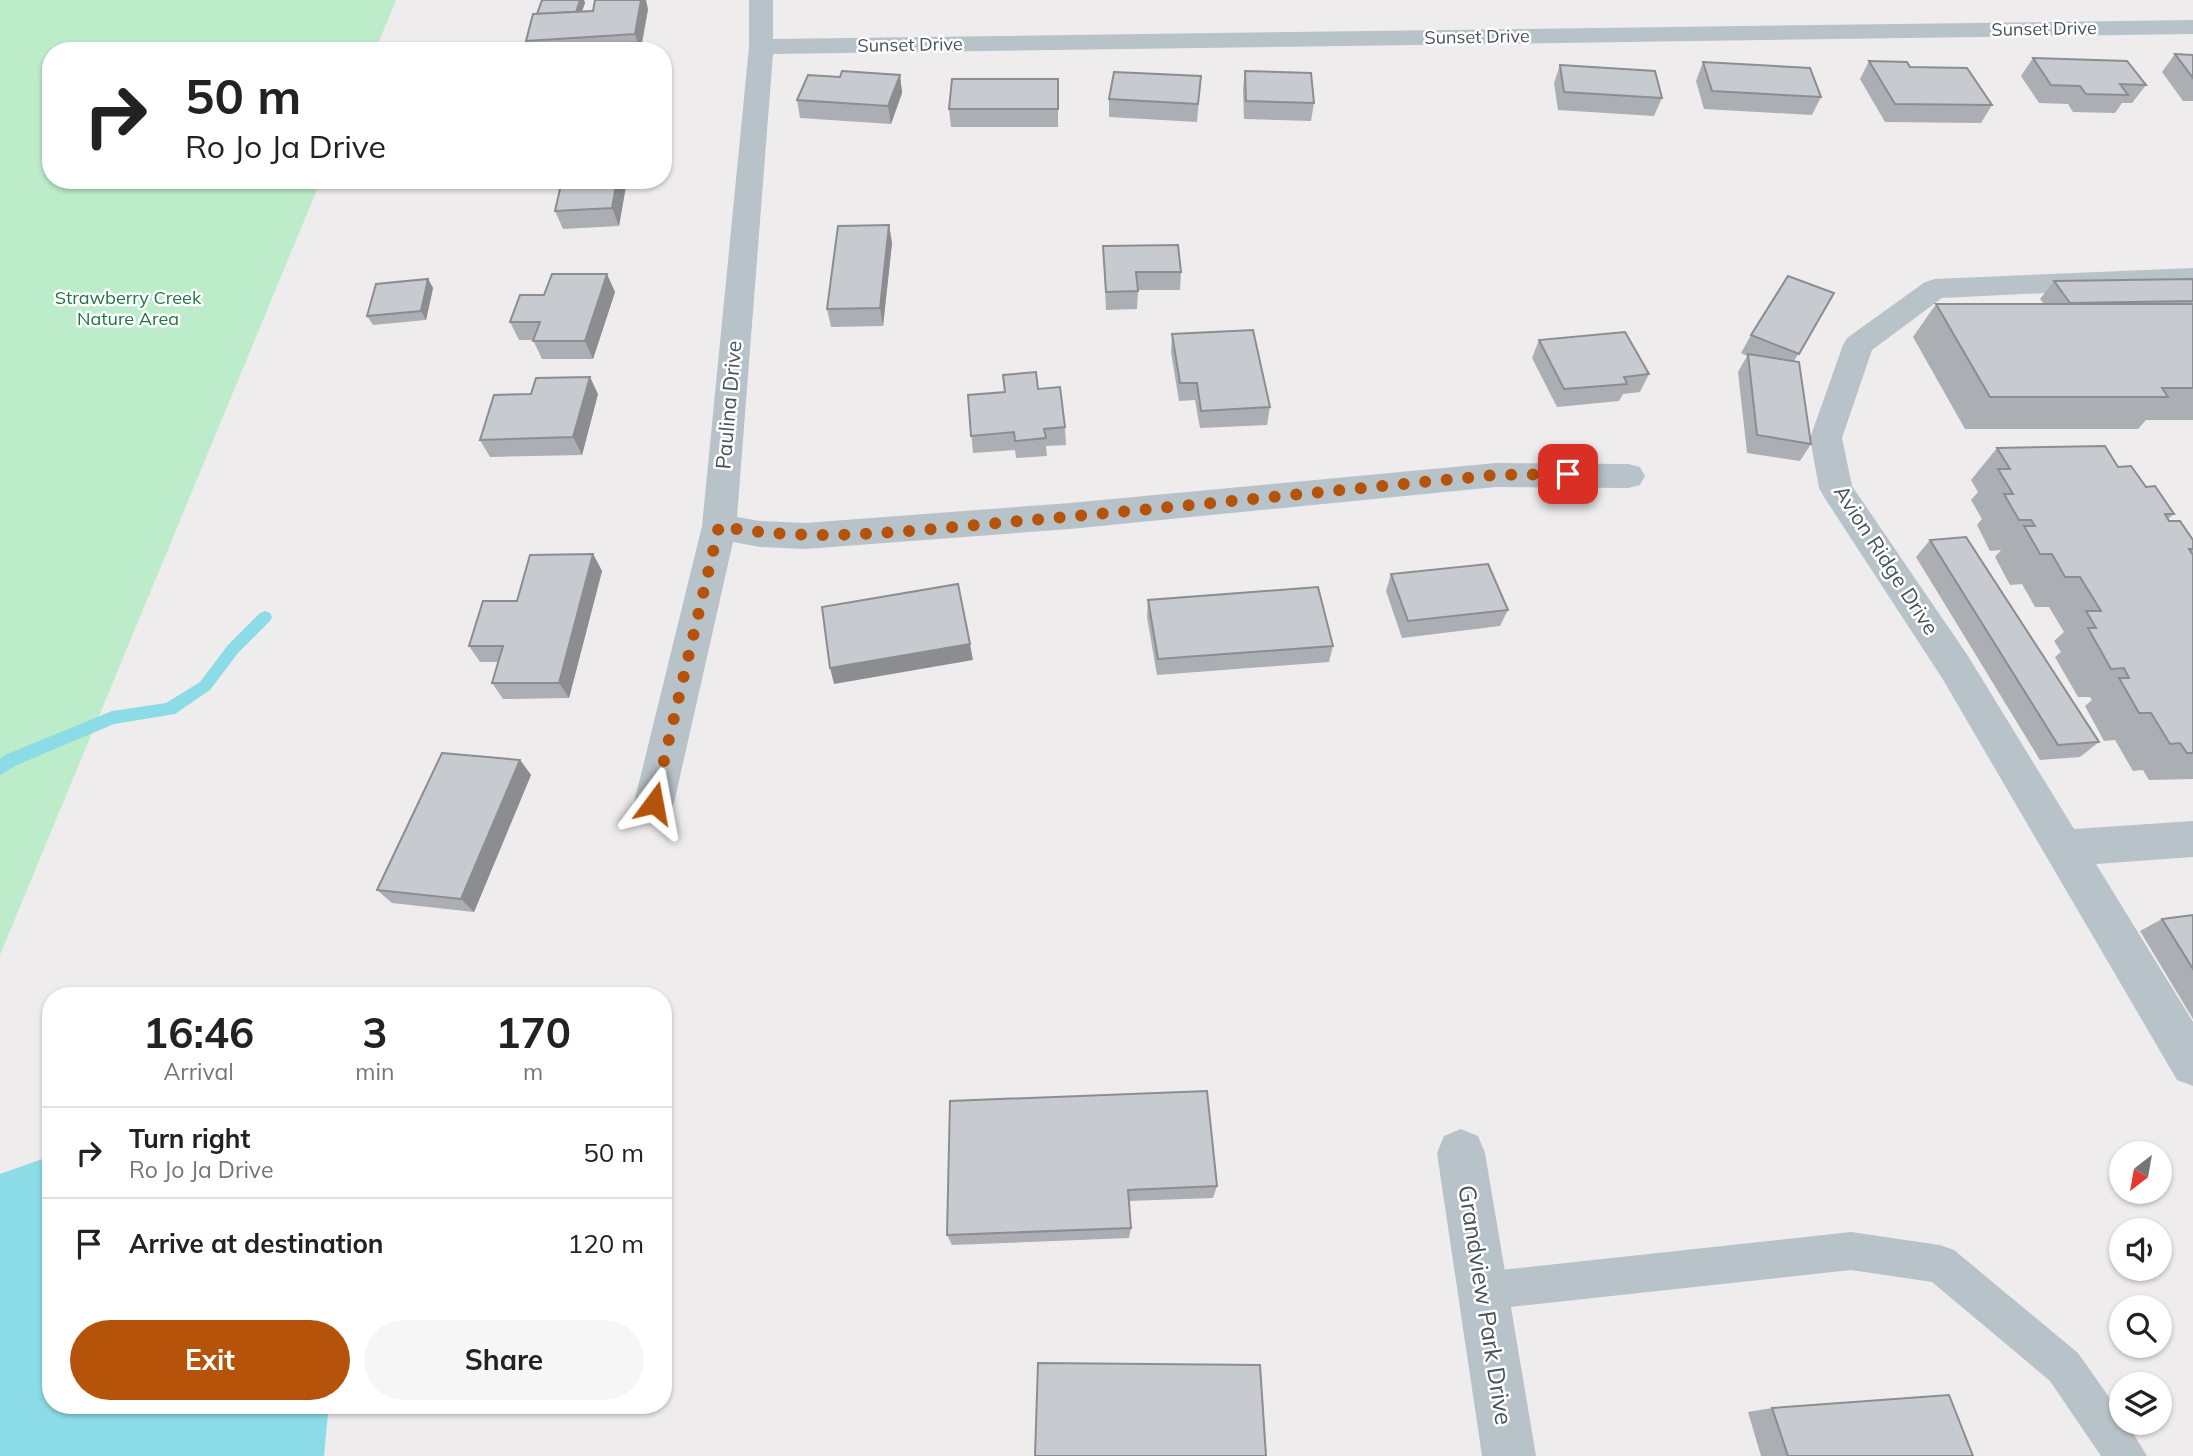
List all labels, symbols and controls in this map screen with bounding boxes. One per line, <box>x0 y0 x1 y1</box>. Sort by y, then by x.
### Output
street label: Sunset Drive <box>1991 16 2097 41</box>
street label: Sunset Drive <box>1424 24 1530 49</box>
street label: Sunset Drive <box>857 32 963 57</box>
text: 50 m <box>185 65 301 126</box>
icon: right <box>70 70 161 161</box>
text: Ro Jo Ja Drive <box>185 126 386 166</box>
park label: Strawberry Creek Nature Area <box>55 286 202 330</box>
street label: Paulina Drive <box>709 340 747 470</box>
pin <box>1538 444 1598 504</box>
icon: arrive <box>1549 455 1587 493</box>
street label: Avion Ridge Drive <box>1829 480 1945 639</box>
position arrow <box>617 766 691 840</box>
text: 16:46 <box>143 1006 254 1059</box>
text: 3 <box>362 1006 387 1059</box>
text: 170 <box>495 1006 571 1059</box>
text: Arrival <box>163 1057 234 1086</box>
text: min <box>355 1057 394 1086</box>
text: m <box>523 1057 543 1086</box>
text: Turn right <box>129 1122 250 1155</box>
icon: right <box>70 1134 108 1172</box>
text: 50 m <box>583 1136 644 1169</box>
north arrow <box>2109 1141 2172 1204</box>
map controls <box>2109 1141 2172 1435</box>
text: Ro Jo Ja Drive <box>129 1155 273 1184</box>
street label: Grandview Park Drive <box>1452 1183 1520 1427</box>
button: sound <box>2109 1218 2172 1281</box>
icon: arrive <box>70 1225 108 1263</box>
text: Arrive at destination <box>129 1227 384 1260</box>
text: 120 m <box>568 1227 644 1260</box>
button: search <box>2109 1295 2172 1358</box>
button: Exit <box>70 1320 350 1400</box>
button: Share <box>364 1320 644 1400</box>
button: layers <box>2109 1372 2172 1435</box>

